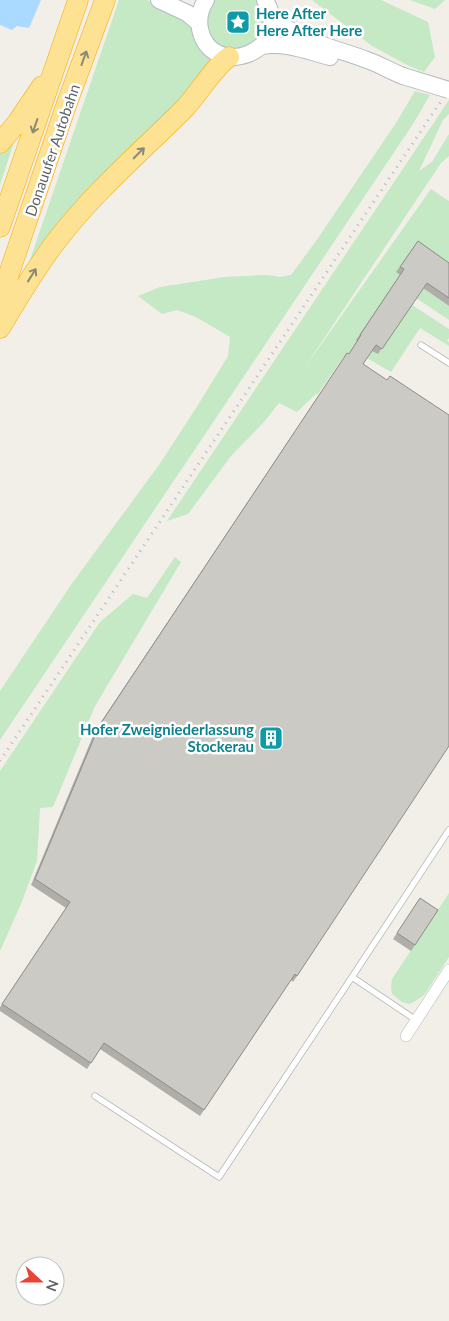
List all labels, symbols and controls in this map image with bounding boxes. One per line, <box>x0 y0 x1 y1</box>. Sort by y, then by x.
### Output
place label: Here After Here After Here <box>256 4 362 39</box>
place icon: Here After Here After Here <box>225 9 251 35</box>
one-way arrow <box>80 50 89 66</box>
street label: Donauufer Autobahn <box>21 82 83 218</box>
one-way arrow <box>30 118 39 133</box>
one-way arrow <box>132 147 145 159</box>
one-way arrow <box>27 269 37 283</box>
place label: Hofer Zweigniederlassung Stockerau <box>80 720 254 755</box>
building icon: Hofer Zweigniederlassung Stockerau <box>258 725 284 751</box>
north arrow <box>15 1256 65 1306</box>
text: N <box>43 1278 62 1294</box>

